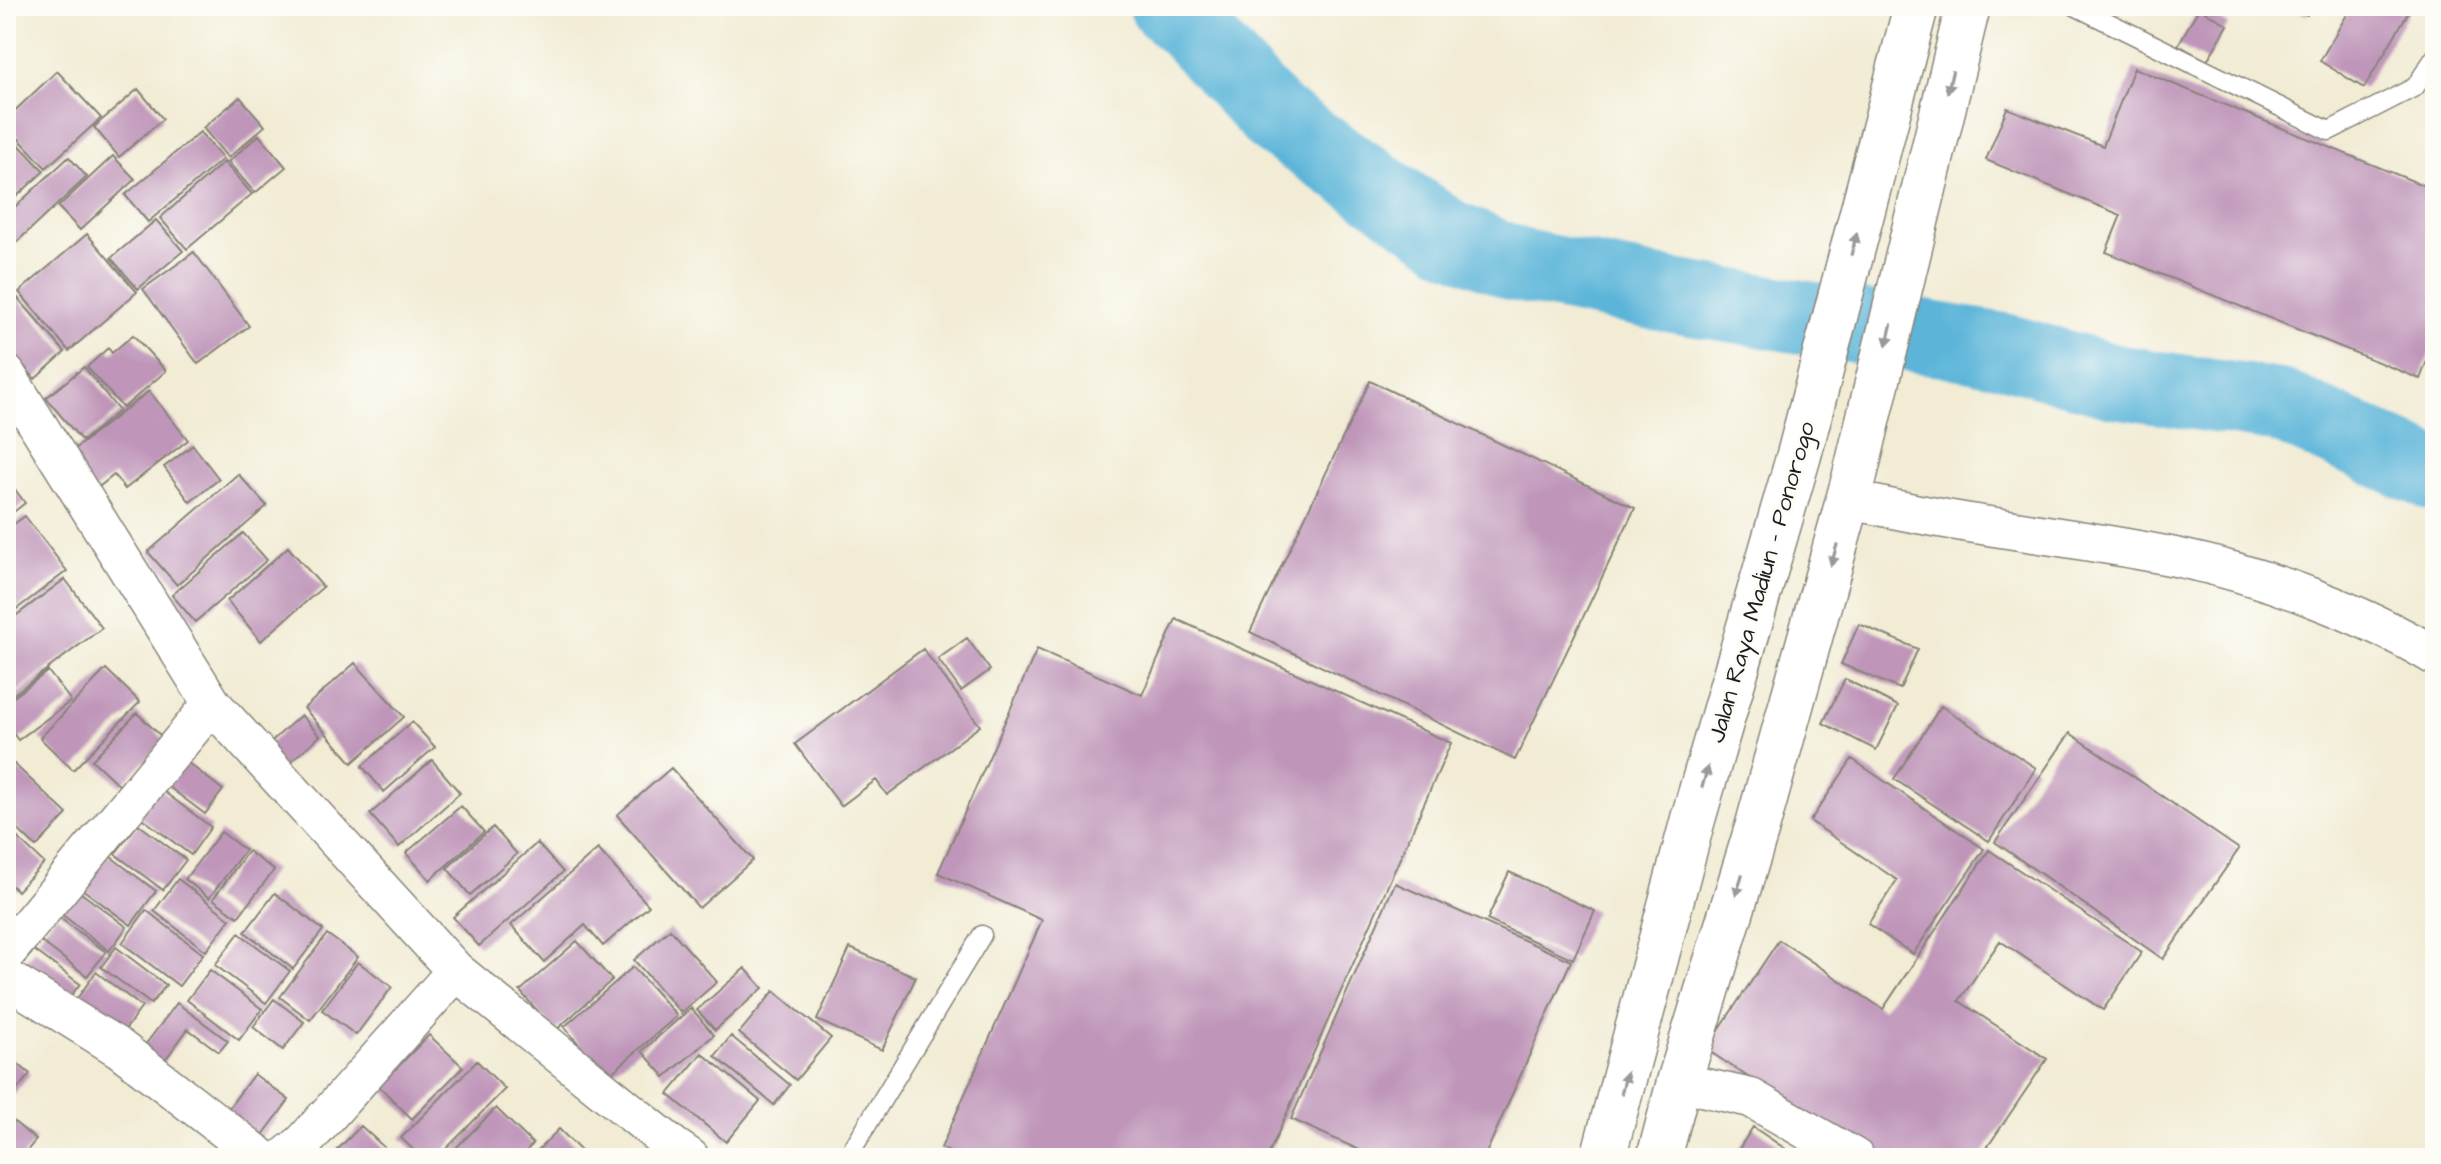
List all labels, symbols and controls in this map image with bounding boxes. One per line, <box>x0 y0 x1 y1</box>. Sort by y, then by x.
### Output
one-way arrow <box>1943 69 1955 94</box>
one-way arrow <box>1848 232 1860 257</box>
one-way arrow <box>1882 322 1895 347</box>
street label: Jalan Raya Madiun - Ponorogo <box>1700 417 1825 747</box>
one-way arrow <box>1827 542 1839 567</box>
one-way arrow <box>1699 765 1712 789</box>
one-way arrow <box>1733 874 1745 898</box>
one-way arrow <box>1618 1070 1630 1095</box>

